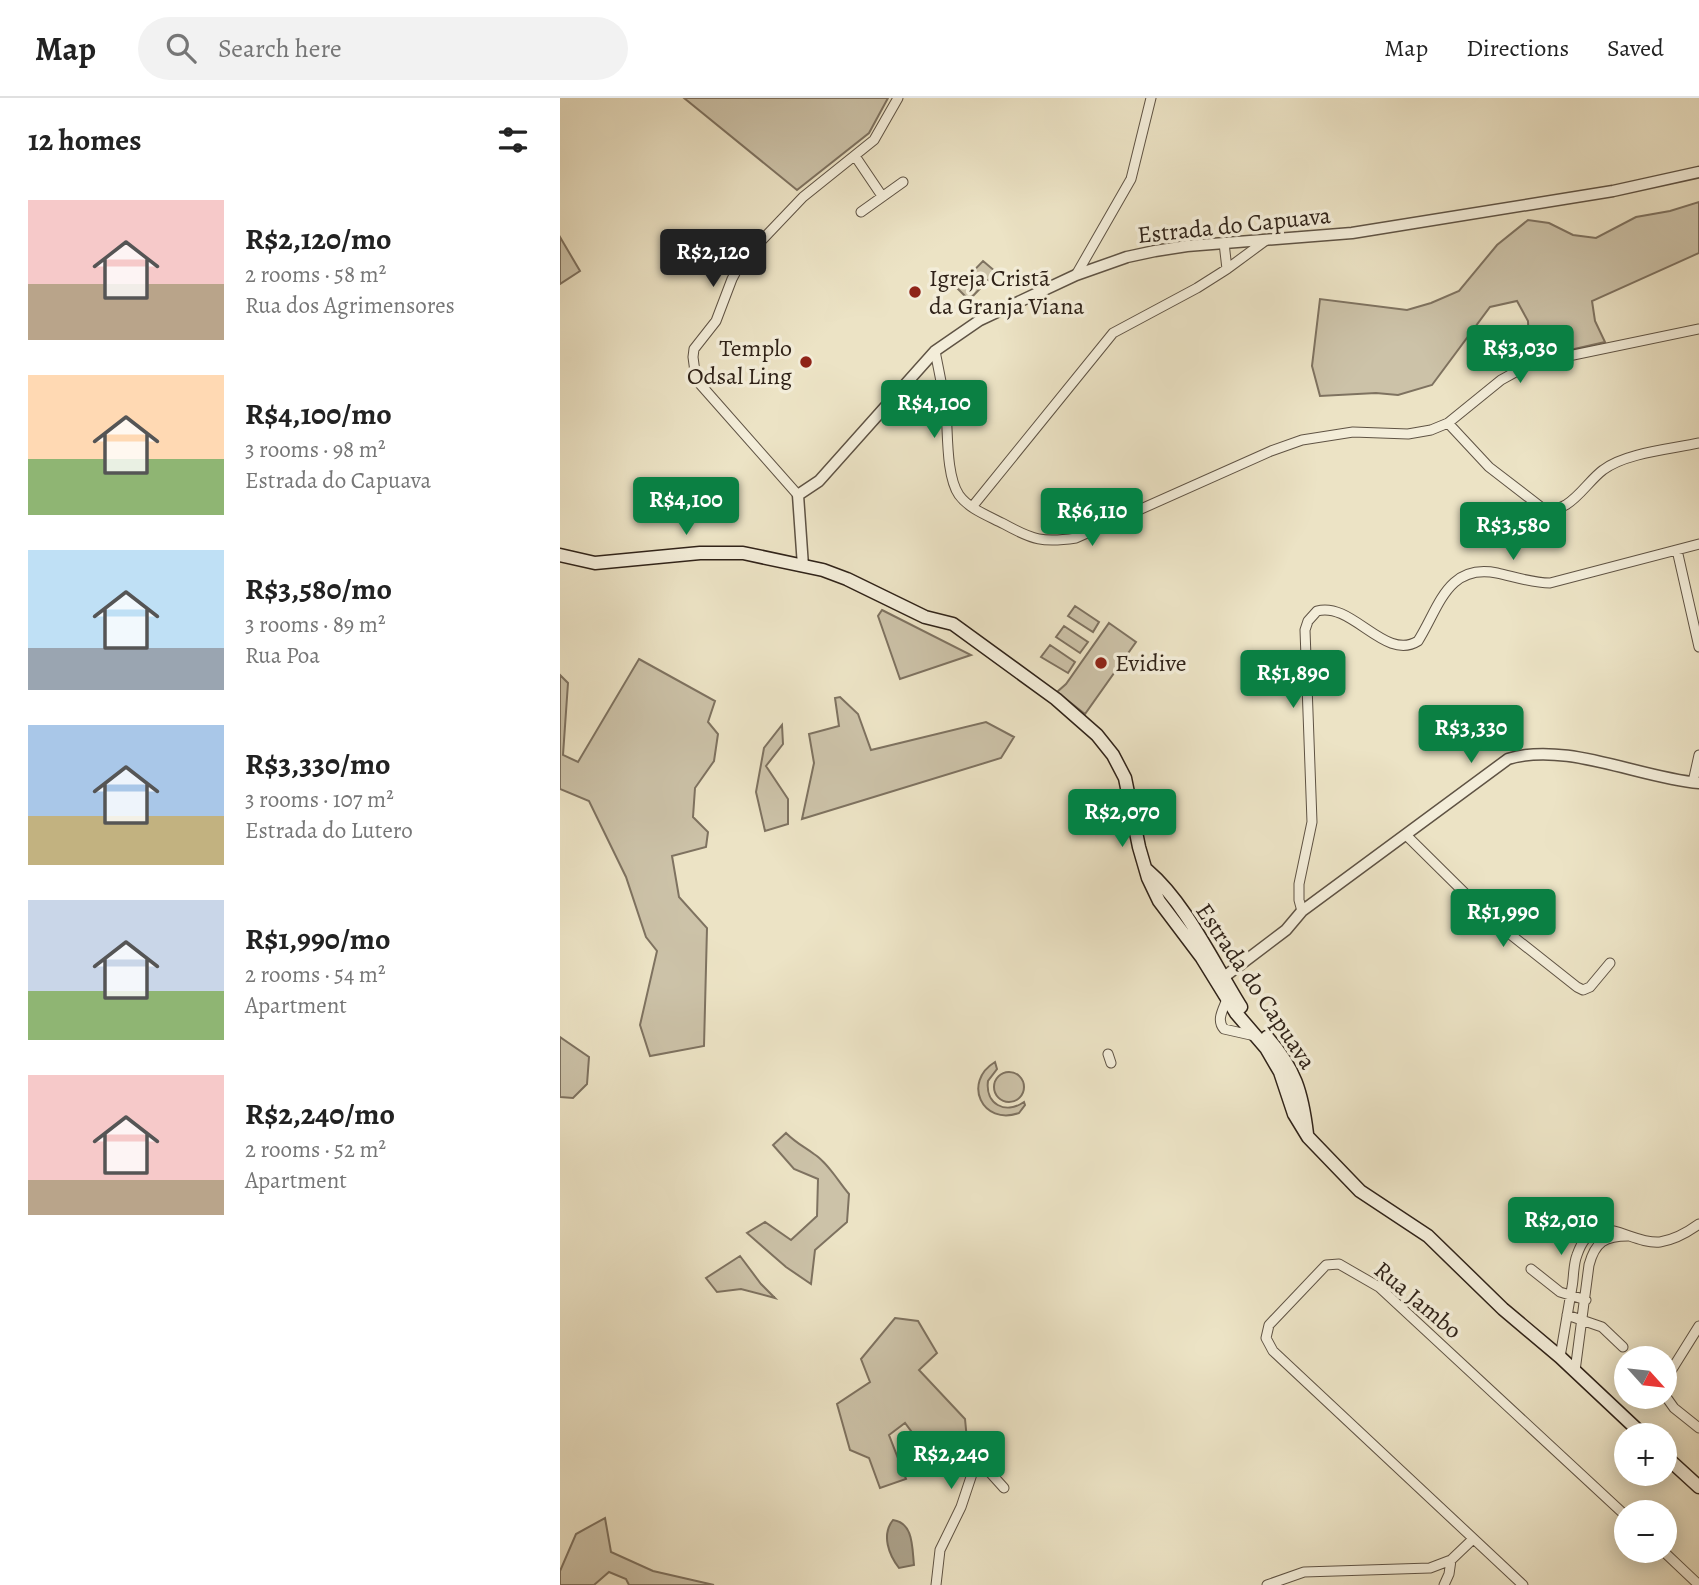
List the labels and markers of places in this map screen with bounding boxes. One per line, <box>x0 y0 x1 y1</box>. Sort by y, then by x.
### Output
pin: R$2,120 <box>648 230 778 289</box>
place label: Igreja Cristã da Granja Viana <box>929 262 1085 322</box>
marker: Igreja Cristã da Granja Viana <box>907 284 923 300</box>
pin: R$3,030 <box>1455 326 1585 385</box>
place label: Templo Odsal Ling <box>687 332 792 392</box>
marker: Templo Odsal Ling <box>798 354 814 370</box>
pin: R$4,100 <box>869 380 999 440</box>
pin: R$4,100 <box>621 478 751 537</box>
pin: R$6,110 <box>1027 489 1157 548</box>
pin: R$3,580 <box>1448 503 1578 562</box>
place label: Evidive <box>1115 647 1187 679</box>
pin: R$1,890 <box>1228 650 1358 710</box>
marker: Evidive <box>1093 655 1109 671</box>
pin: R$3,330 <box>1406 706 1536 765</box>
pin: R$2,070 <box>1057 790 1187 849</box>
pin: R$1,990 <box>1438 890 1568 949</box>
pin: R$2,010 <box>1496 1198 1626 1257</box>
pin: R$2,240 <box>886 1432 1016 1491</box>

